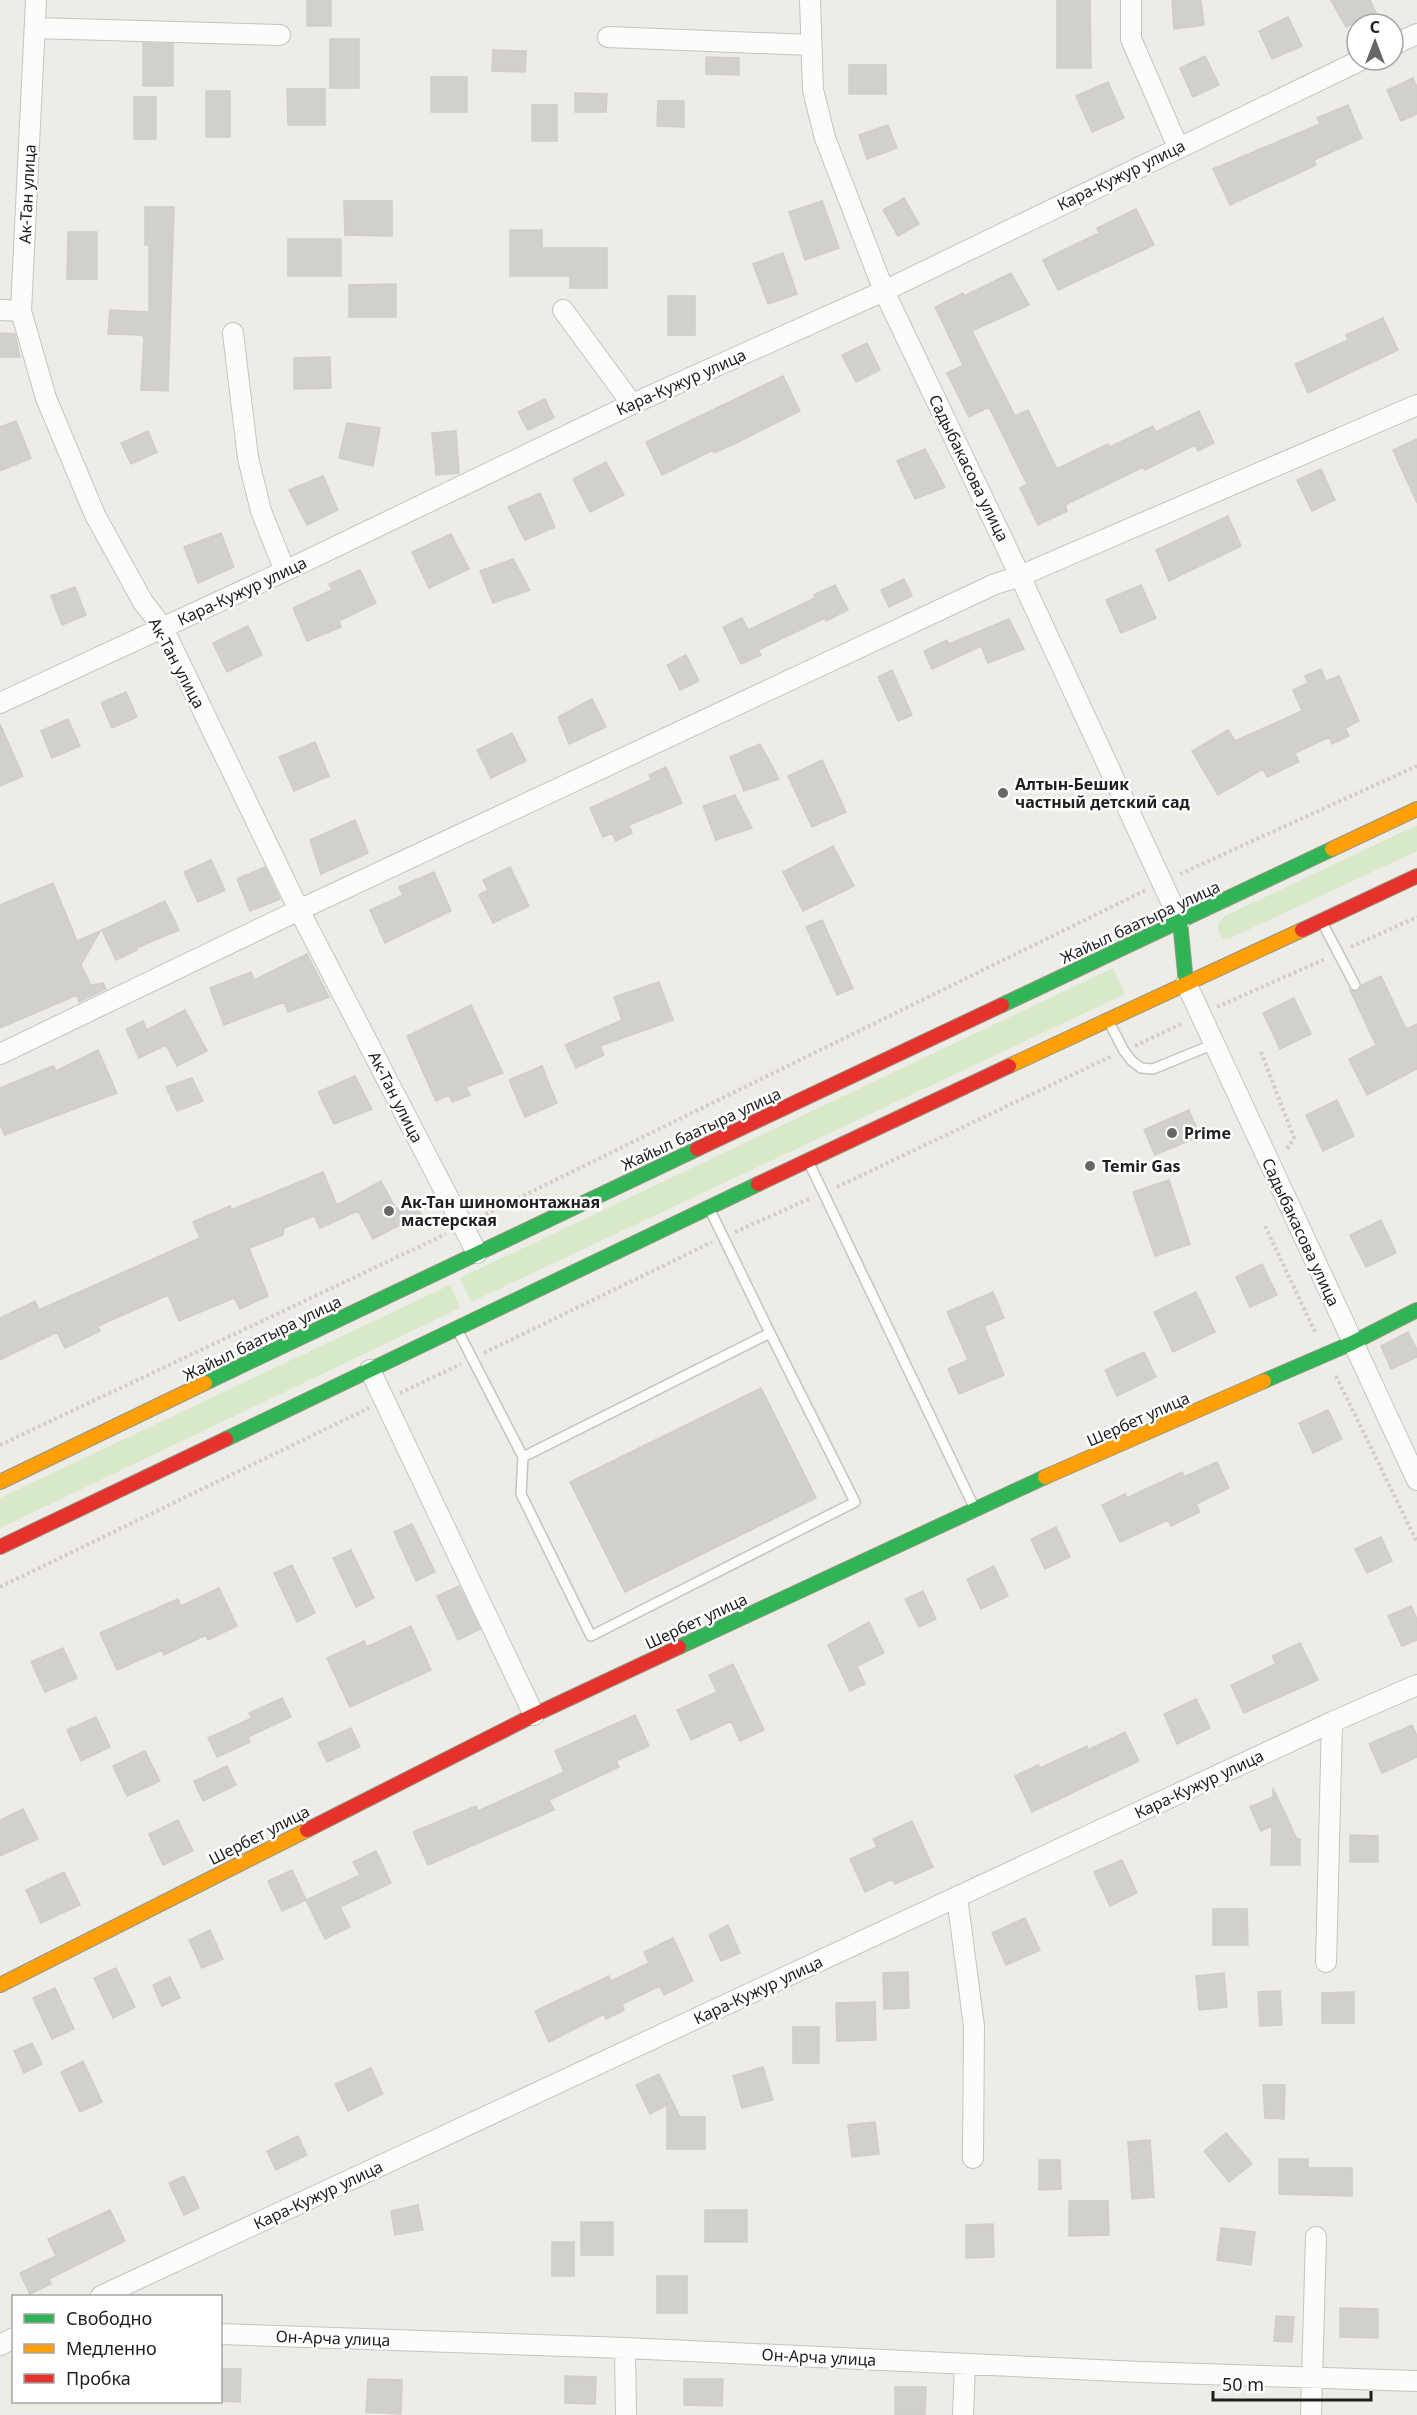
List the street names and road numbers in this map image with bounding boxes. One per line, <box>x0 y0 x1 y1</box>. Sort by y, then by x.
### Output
street label: Кара-Кужур улица <box>1053 134 1189 216</box>
street label: Ак-Тан улица <box>13 144 41 244</box>
street label: Кара-Кужур улица <box>613 343 749 421</box>
street label: Садыбакасова улица <box>924 391 1014 545</box>
street label: Кара-Кужур улица <box>174 551 310 631</box>
street label: Ак-Тан улица <box>144 614 210 712</box>
street label: Жайыл баатыра улица <box>1057 875 1223 969</box>
street label: Ак-Тан улица <box>364 1048 428 1146</box>
street label: Жайыл баатыра улица <box>618 1082 784 1176</box>
street label: Садыбакасова улица <box>1257 1154 1345 1310</box>
street label: Жайыл баатыра улица <box>179 1290 345 1386</box>
street label: Шербет улица <box>1083 1387 1193 1451</box>
street label: Шербет улица <box>641 1588 751 1654</box>
street label: Кара-Кужур улица <box>1131 1744 1267 1824</box>
street label: Шербет улица <box>205 1800 313 1870</box>
street label: Кара-Кужур улица <box>690 1950 826 2030</box>
street label: Кара-Кужур улица <box>250 2155 386 2235</box>
street label: Он-Арча улица <box>275 2325 391 2351</box>
street label: Он-Арча улица <box>761 2343 877 2371</box>

